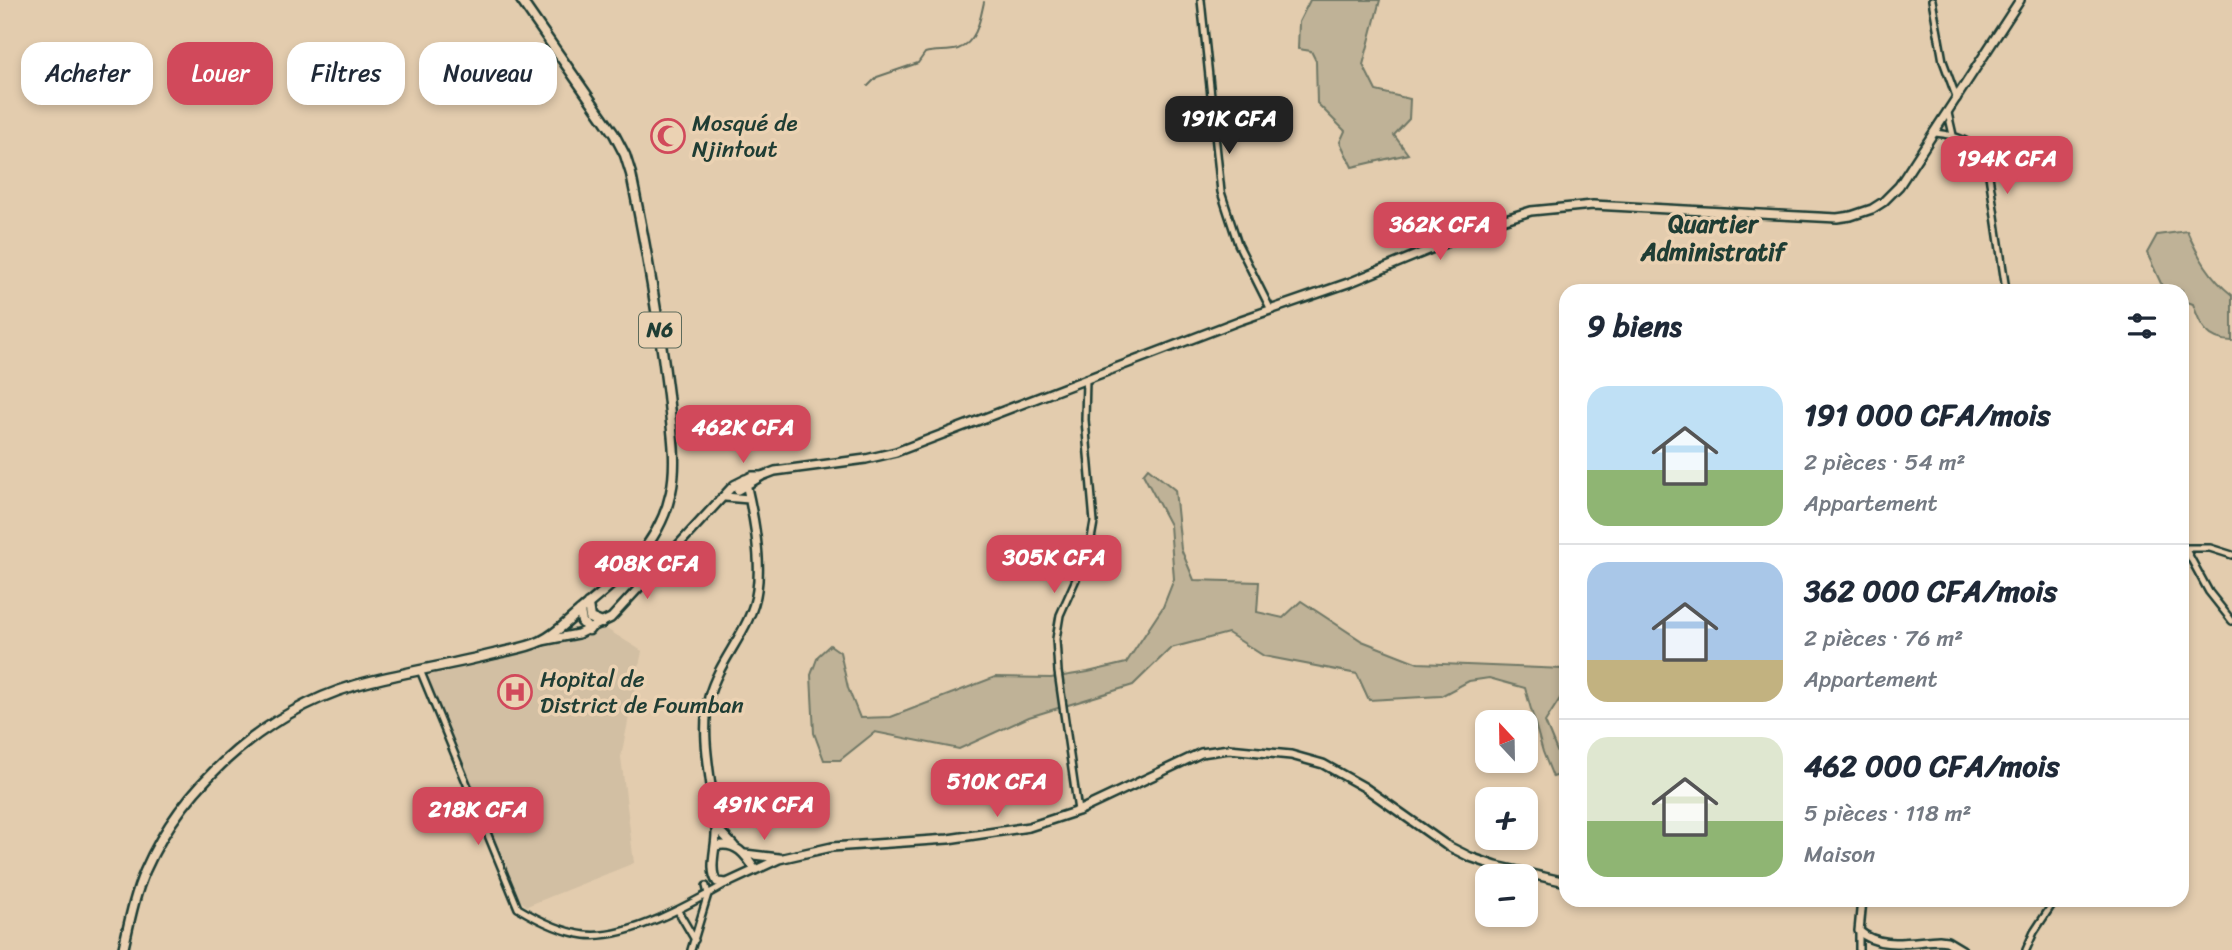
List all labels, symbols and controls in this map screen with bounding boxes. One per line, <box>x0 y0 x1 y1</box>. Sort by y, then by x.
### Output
chip: Acheter <box>21 42 153 105</box>
chip: Louer <box>167 42 273 105</box>
chip: Filtres <box>287 42 405 105</box>
chip: Nouveau <box>419 42 557 105</box>
pin: 191K CFA <box>1157 96 1301 156</box>
text: 191K CFA <box>1181 98 1277 139</box>
place label: Mosqué de Njintout <box>692 103 798 170</box>
mosque icon: Mosqué de Njintout <box>649 117 687 155</box>
pin: 194K CFA <box>1935 136 2079 196</box>
text: 194K CFA <box>1957 138 2057 179</box>
pin: 362K CFA <box>1368 202 1512 262</box>
district label: Quartier Administratif <box>1640 203 1789 273</box>
text: 362K CFA <box>1390 204 1490 245</box>
text: 9 biens <box>1587 299 1682 353</box>
icon: filters <box>2123 307 2161 345</box>
road number: N6 <box>639 312 681 348</box>
text: 191 000 CFA/mois <box>1804 388 2051 442</box>
pin: 462K CFA <box>671 406 815 465</box>
text: 462K CFA <box>692 407 794 448</box>
icon: home <box>1643 414 1727 498</box>
text: 2 pièces · 54 m² <box>1804 442 1966 483</box>
text: Appartement <box>1804 483 1938 524</box>
pin: 305K CFA <box>982 536 1126 595</box>
text: 305K CFA <box>1002 537 1106 578</box>
pin: 408K CFA <box>575 542 719 601</box>
text: 408K CFA <box>595 543 699 584</box>
text: 362 000 CFA/mois <box>1804 564 2057 618</box>
icon: home <box>1643 590 1727 674</box>
text: 2 pièces · 76 m² <box>1804 618 1963 659</box>
place label: Hopital de District de Foumban <box>540 659 744 726</box>
text: Appartement <box>1804 659 1938 700</box>
hospital icon: Hopital de District de Foumban <box>496 673 534 711</box>
north arrow <box>1475 710 1538 774</box>
map controls <box>1475 710 1538 927</box>
text: 462 000 CFA/mois <box>1804 739 2060 793</box>
pin: 510K CFA <box>925 760 1069 819</box>
text: 510K CFA <box>947 761 1047 802</box>
icon: home <box>1643 765 1727 849</box>
pin: 491K CFA <box>692 782 836 842</box>
text: 491K CFA <box>714 784 814 825</box>
button: + <box>1475 787 1538 850</box>
pin: 218K CFA <box>406 788 550 847</box>
text: 218K CFA <box>429 789 527 830</box>
text: 5 pièces · 118 m² <box>1804 793 1972 834</box>
text: Maison <box>1804 834 1875 875</box>
button: − <box>1475 864 1538 927</box>

